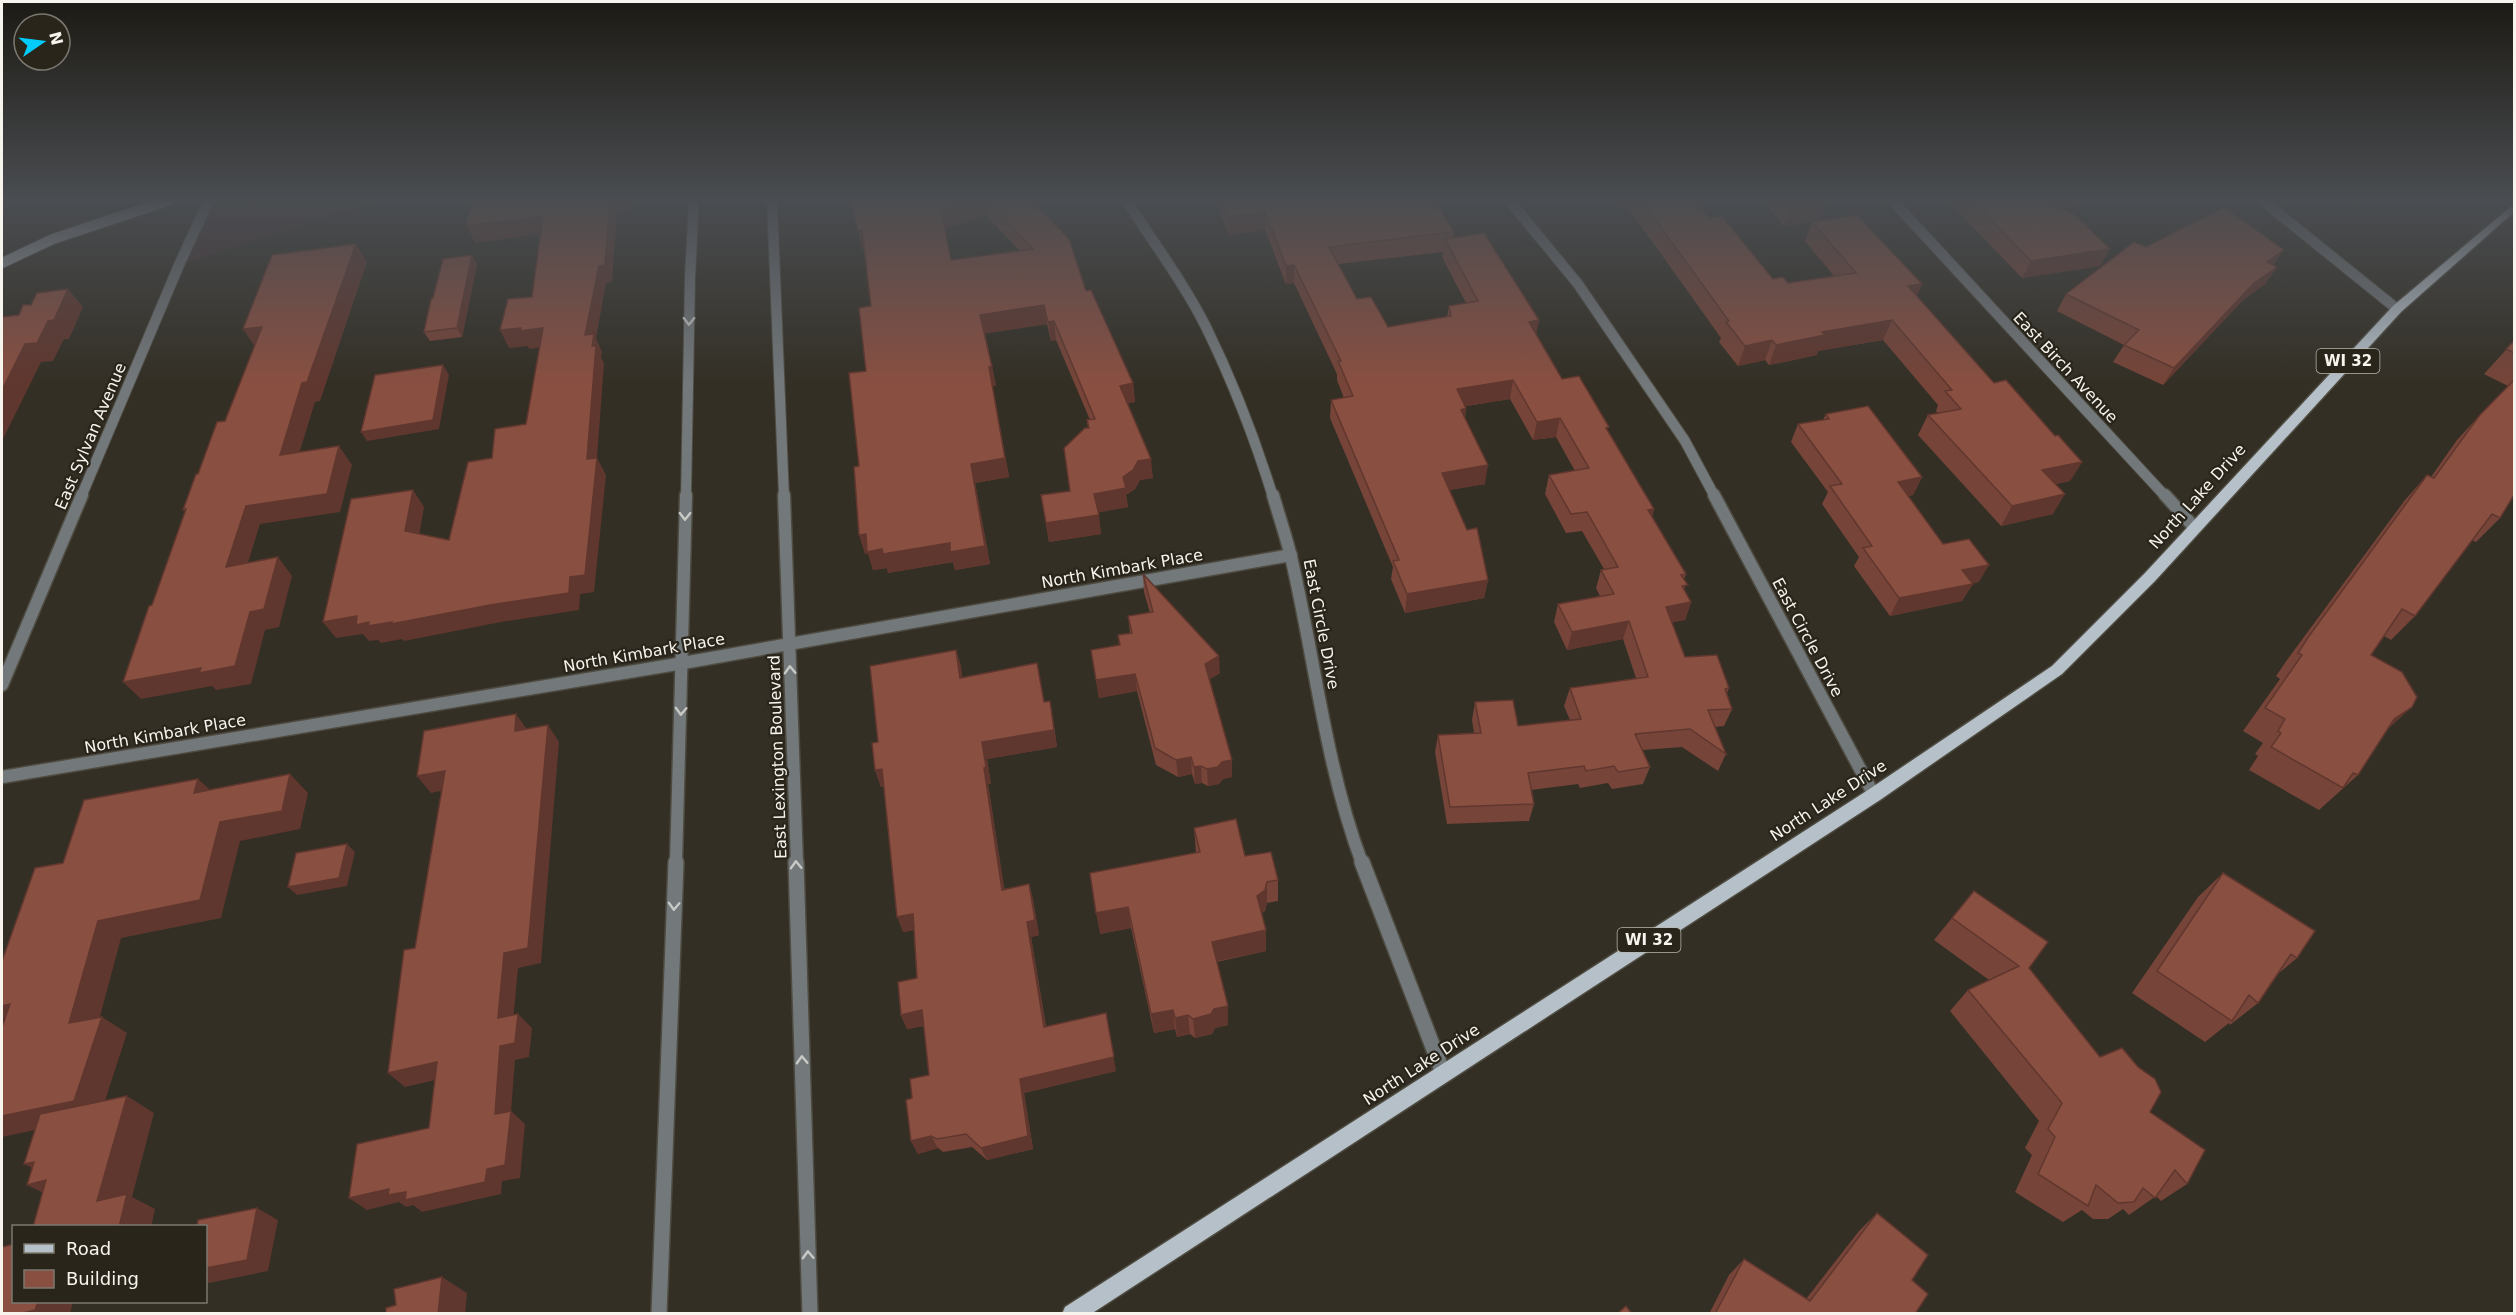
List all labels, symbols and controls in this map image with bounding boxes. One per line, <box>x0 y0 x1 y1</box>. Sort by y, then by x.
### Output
north arrow <box>12 12 72 72</box>
text: N <box>45 30 67 47</box>
street label: East Birch Avenue <box>2009 308 2122 427</box>
one-way arrow <box>683 317 695 326</box>
road number: WI 32 <box>2316 349 2380 373</box>
street label: East Sylvan Avenue <box>51 360 130 512</box>
street label: North Lake Drive <box>2145 440 2250 553</box>
one-way arrow <box>679 512 692 521</box>
street label: North Kimbark Place <box>1040 545 1204 592</box>
street label: East Circle Drive <box>1300 557 1343 691</box>
street label: East Circle Drive <box>1768 574 1847 700</box>
street label: North Kimbark Place <box>562 629 726 676</box>
street label: East Lexington Boulevard <box>764 655 791 859</box>
one-way arrow <box>784 666 797 675</box>
one-way arrow <box>675 707 688 716</box>
street label: North Kimbark Place <box>83 710 247 757</box>
street label: North Lake Drive <box>1767 756 1890 845</box>
one-way arrow <box>790 861 803 870</box>
one-way arrow <box>668 902 680 911</box>
road number: WI 32 <box>1618 928 1680 952</box>
street label: North Lake Drive <box>1360 1020 1483 1109</box>
one-way arrow <box>796 1056 808 1065</box>
legend <box>12 1225 207 1303</box>
text: Road <box>66 1238 111 1259</box>
one-way arrow <box>802 1251 814 1260</box>
text: Building <box>66 1268 139 1289</box>

